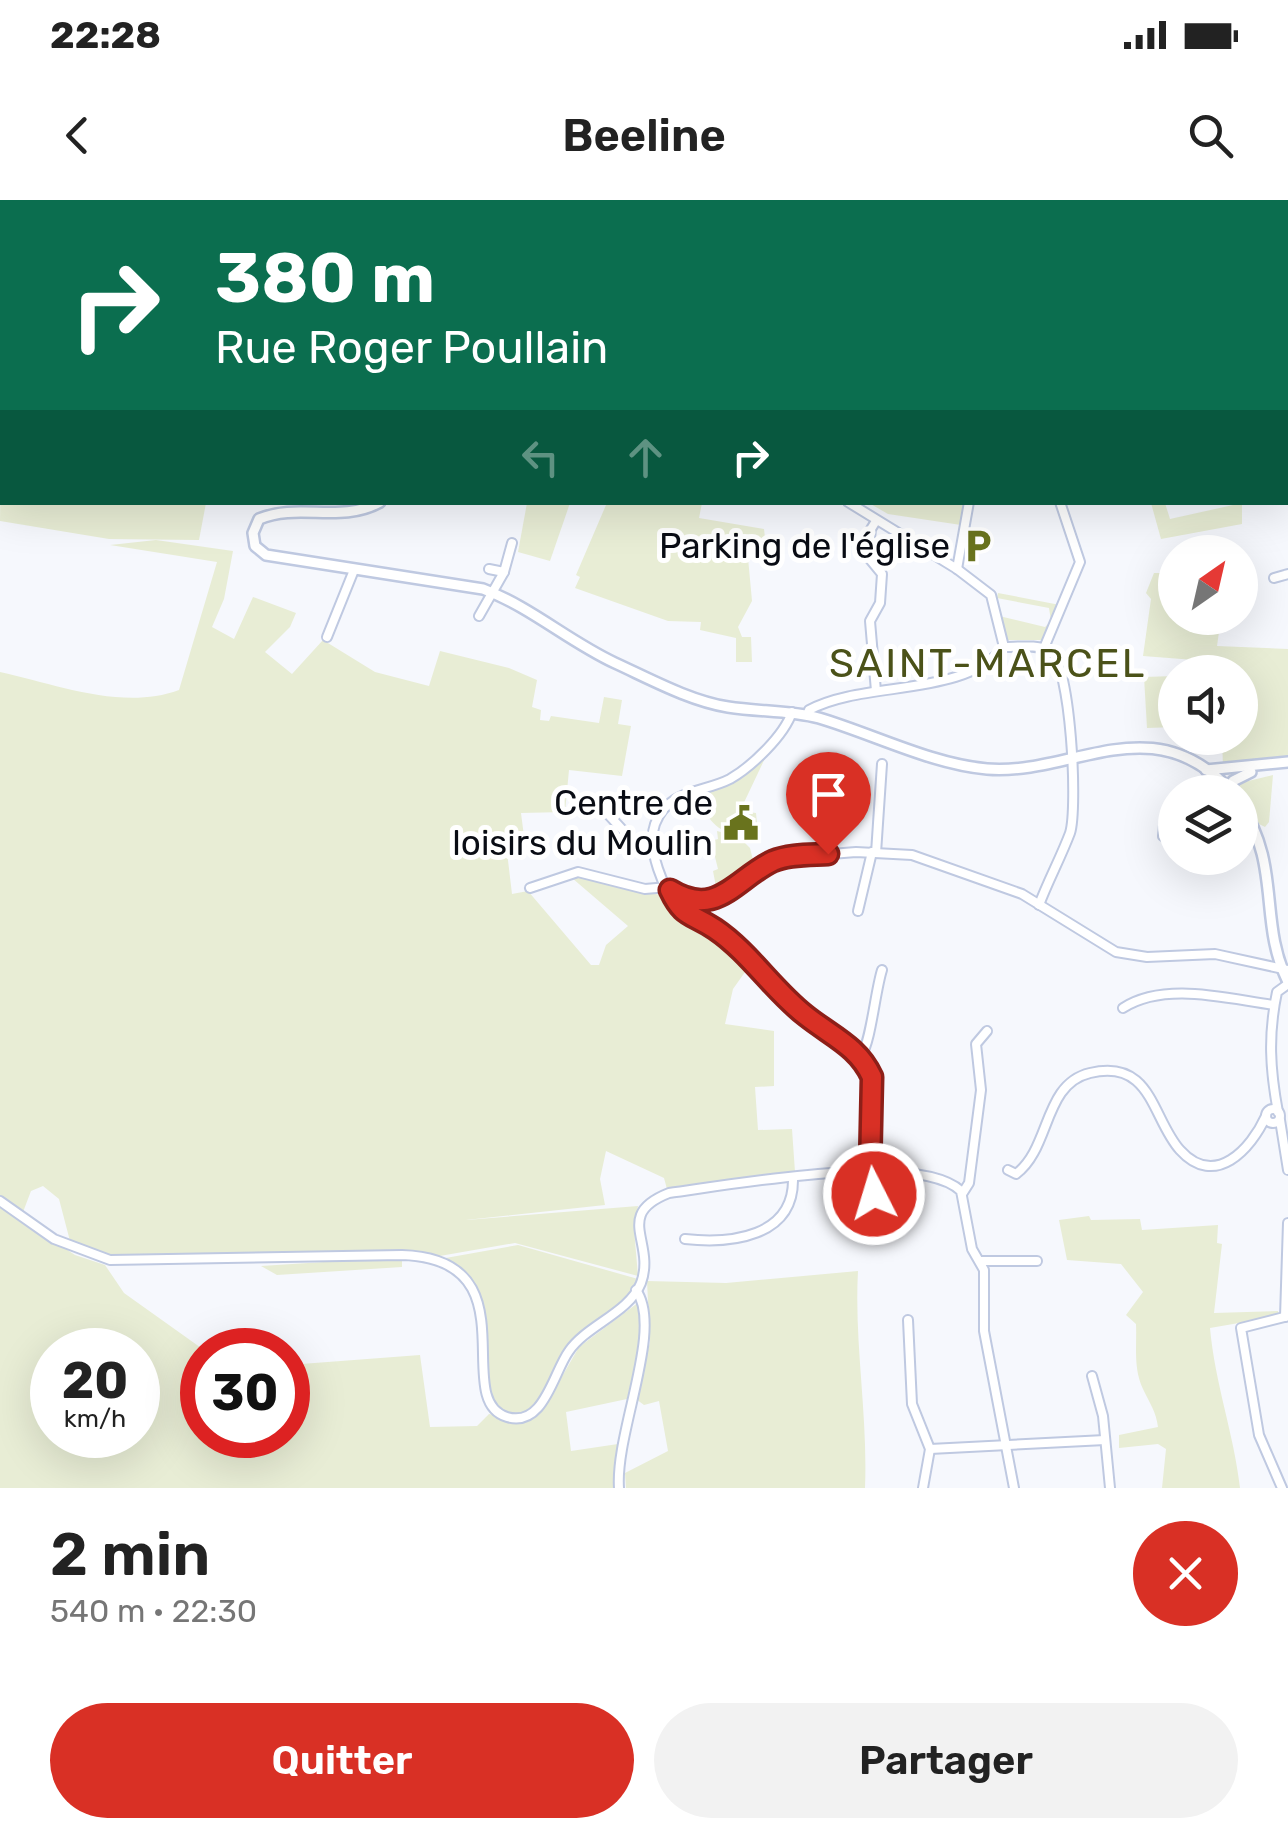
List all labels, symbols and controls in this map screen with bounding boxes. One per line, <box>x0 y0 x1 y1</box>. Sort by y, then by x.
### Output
text: 22:28 <box>50 12 161 58</box>
icon: back <box>50 108 105 163</box>
icon: search <box>1183 108 1238 163</box>
text: Beeline <box>562 109 726 162</box>
text: 380 m <box>215 237 435 320</box>
icon: right <box>50 240 180 370</box>
text: Rue Roger Poullain <box>215 321 608 374</box>
icon: left <box>513 430 568 485</box>
icon: ahead <box>618 430 673 485</box>
icon: right <box>723 430 778 485</box>
place label: Parking de l'église <box>659 525 950 567</box>
parking icon: Parking de l'église <box>959 527 997 565</box>
north arrow <box>1158 535 1258 635</box>
map controls <box>1158 535 1258 875</box>
district label: SAINT-MARCEL <box>829 640 1147 687</box>
button: sound <box>1158 655 1258 755</box>
pin <box>786 752 871 855</box>
icon: arrive <box>801 767 856 822</box>
button: layers <box>1158 775 1258 875</box>
place label: Centre de loisirs du Moulin <box>452 782 713 864</box>
public building icon: Centre de loisirs du Moulin <box>722 804 760 842</box>
position arrow <box>822 1142 926 1246</box>
speed limit sign: 30 <box>180 1328 310 1458</box>
text: 20 <box>62 1351 128 1411</box>
text: km/h <box>64 1404 126 1433</box>
text: 2 min <box>50 1519 210 1590</box>
button: close <box>1133 1521 1238 1626</box>
text: 540 m · 22:30 <box>50 1592 257 1630</box>
button: Quitter <box>50 1703 634 1818</box>
button: Partager <box>654 1703 1238 1818</box>

